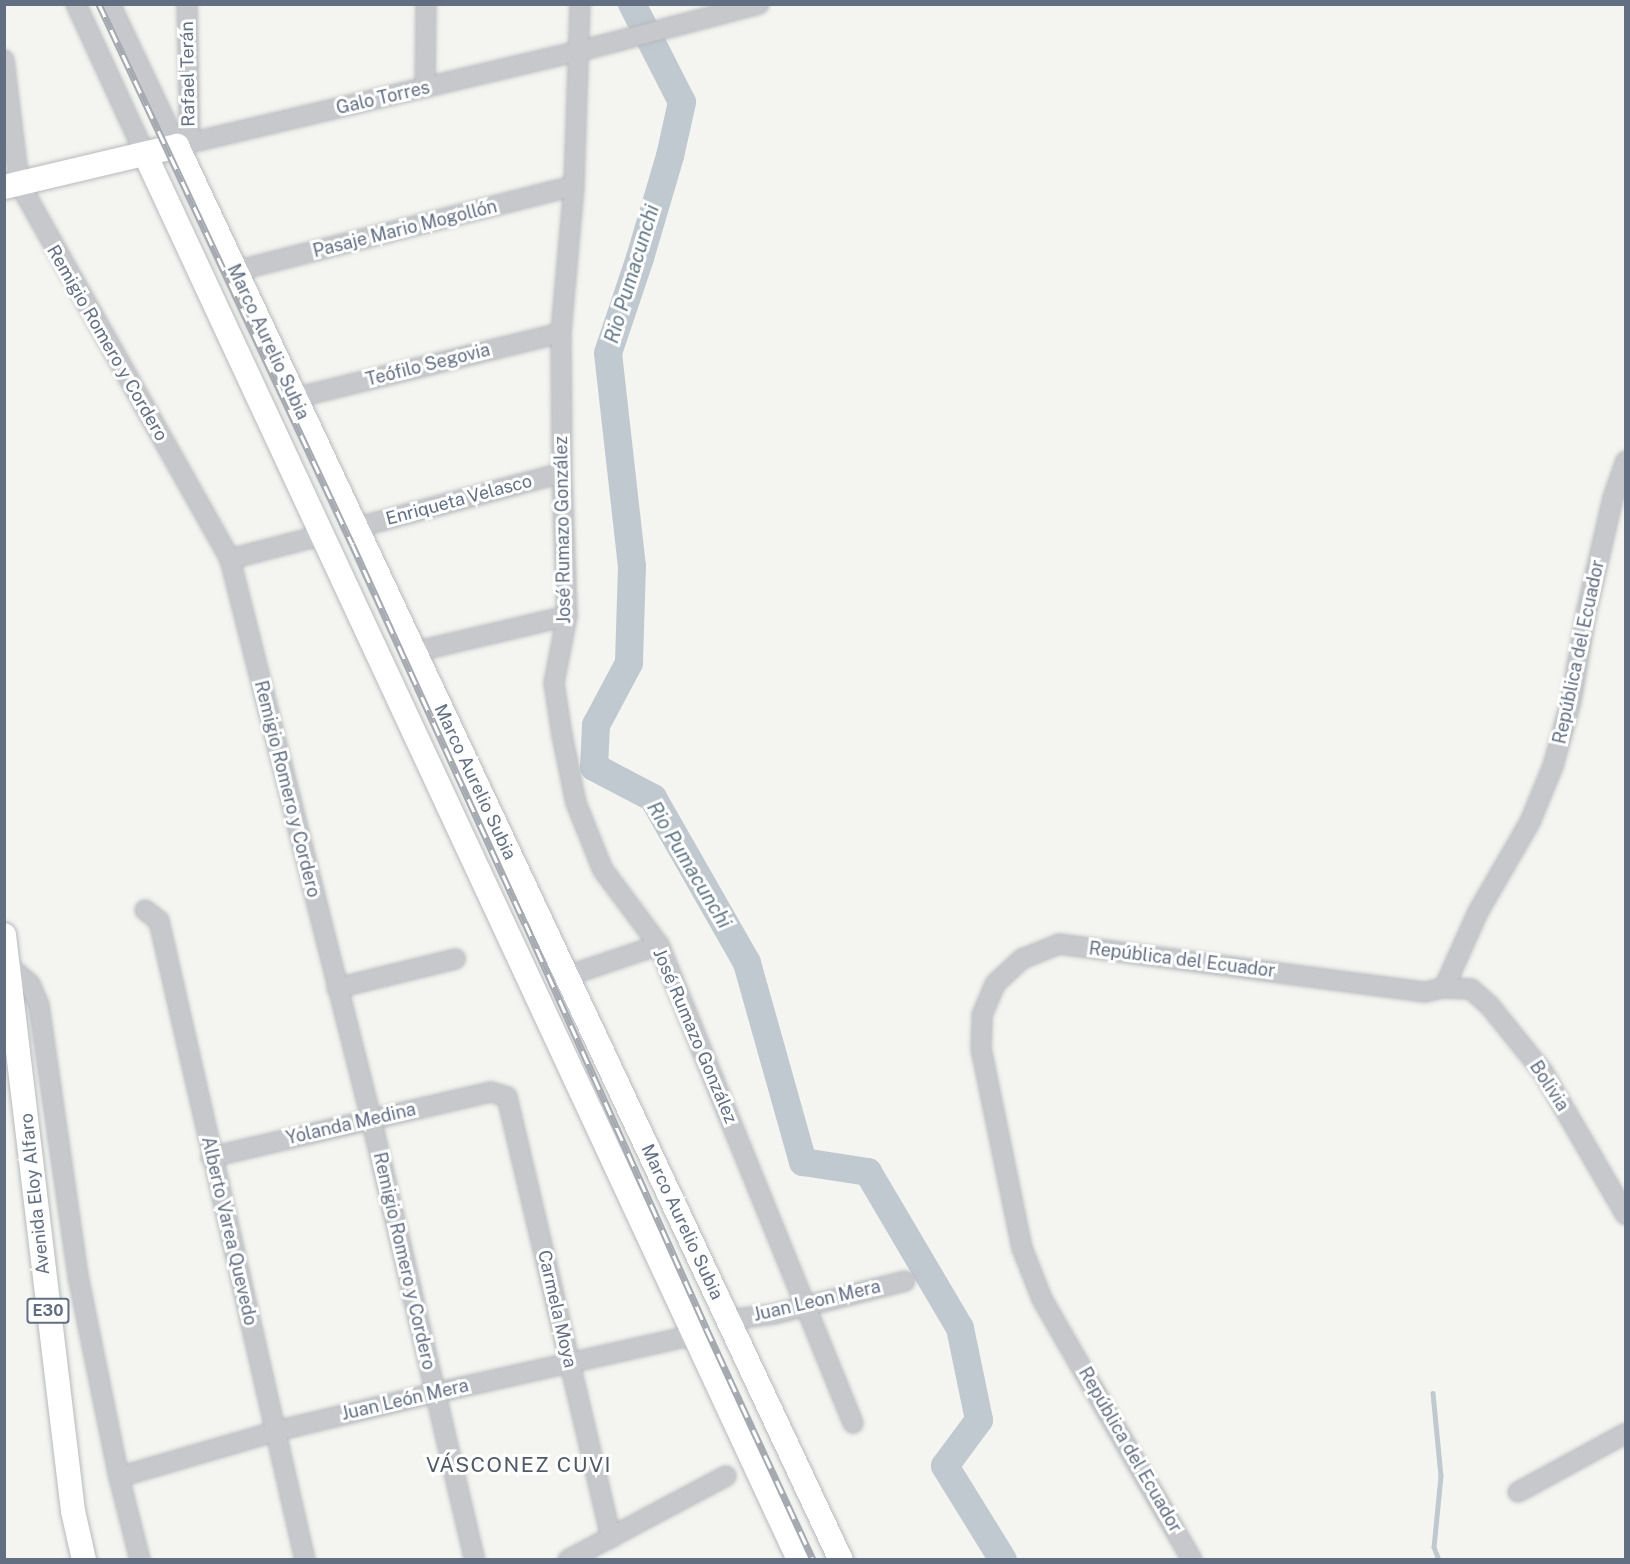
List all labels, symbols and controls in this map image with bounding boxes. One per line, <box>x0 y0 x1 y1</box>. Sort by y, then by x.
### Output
street label: Rafael Terán <box>176 21 200 127</box>
street label: Galo Torres <box>334 77 432 119</box>
street label: Pasaje Mario Mogollón <box>311 196 499 262</box>
water label: Rio Pumacunchi <box>599 202 665 346</box>
street label: Remigio Romero y Cordero <box>42 241 172 445</box>
street label: Marco Aurelio Subia <box>222 261 314 423</box>
street label: Teófilo Segovia <box>364 339 492 391</box>
street label: José Rumazo González <box>551 436 575 624</box>
street label: Enriqueta Velasco <box>383 470 535 530</box>
street label: República del Ecuador <box>1549 558 1609 746</box>
street label: Remigio Romero y Cordero <box>250 678 324 900</box>
street label: Marco Aurelio Subia <box>429 701 521 863</box>
water label: Rio Pumacunchi <box>642 797 736 933</box>
street label: República del Ecuador <box>1087 938 1277 982</box>
street label: José Rumazo González <box>648 945 742 1127</box>
street label: Bolivia <box>1525 1057 1573 1115</box>
street label: Yolanda Medina <box>284 1099 418 1149</box>
street label: Avenida Eloy Alfaro <box>16 1112 54 1276</box>
street label: Alberto Varea Quevedo <box>197 1134 261 1328</box>
street label: Marco Aurelio Subia <box>636 1141 728 1303</box>
street label: Remigio Romero y Cordero <box>368 1150 440 1372</box>
street label: Carmela Moya <box>533 1248 581 1370</box>
street label: Juan Leon Mera <box>751 1276 883 1326</box>
road number: E30 <box>26 1298 70 1324</box>
street label: República del Ecuador <box>1074 1363 1186 1537</box>
street label: Juan León Mera <box>339 1375 471 1425</box>
district label: VÁSCONEZ CUVI <box>426 1452 612 1478</box>

